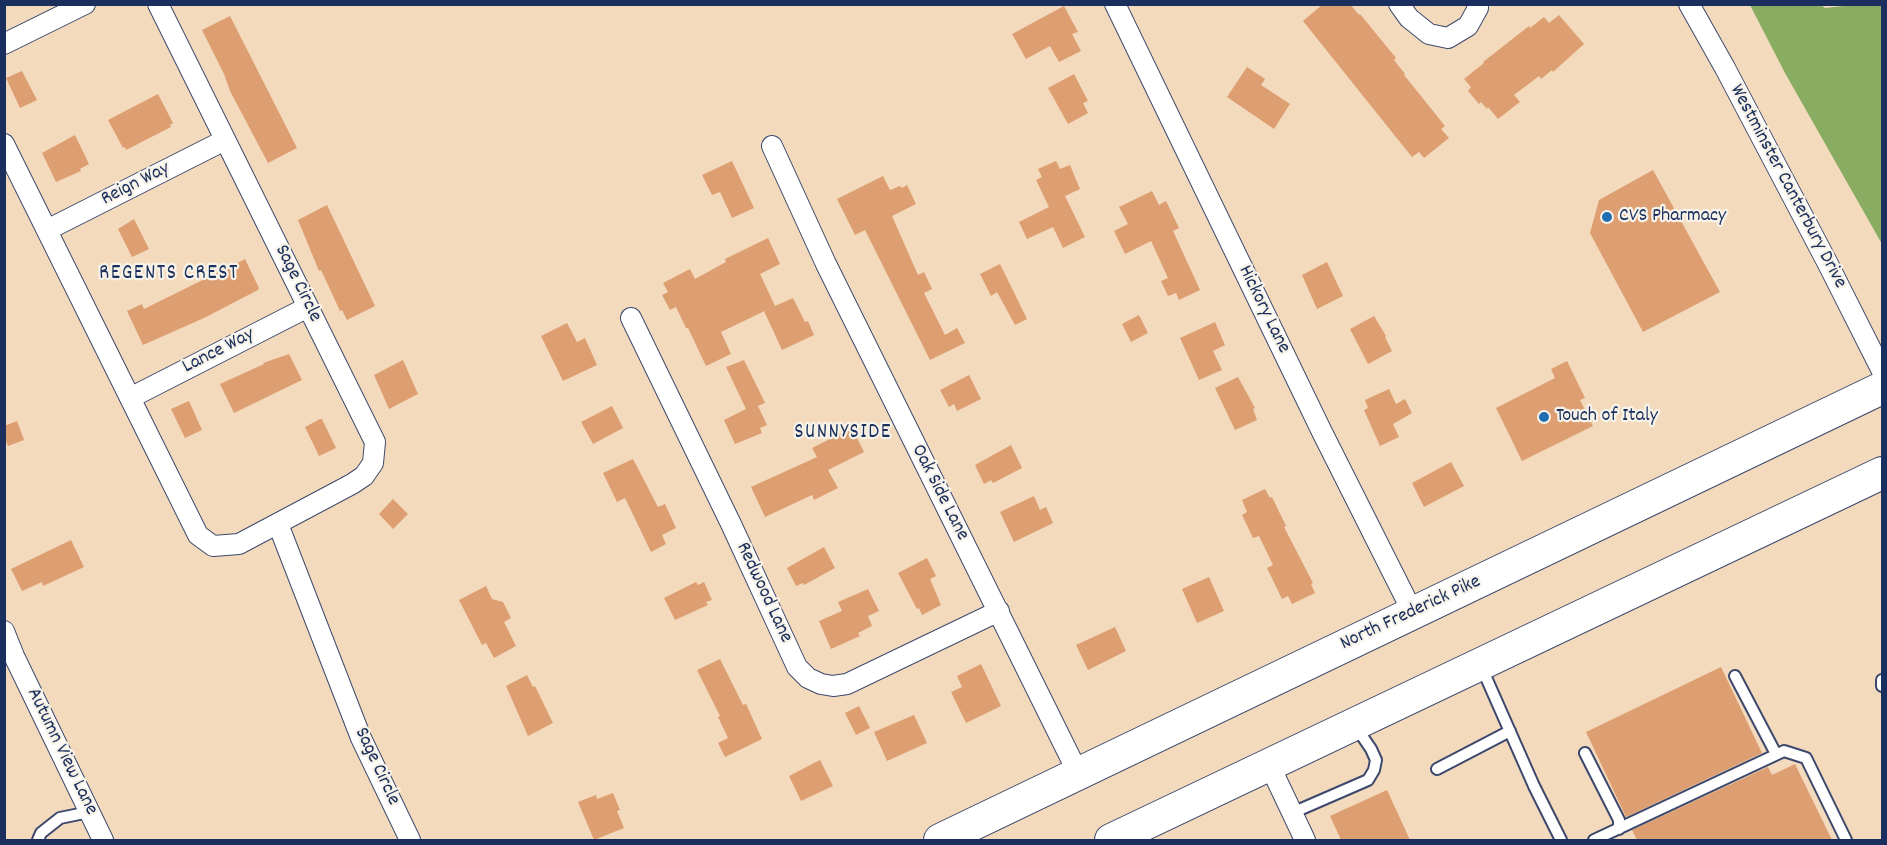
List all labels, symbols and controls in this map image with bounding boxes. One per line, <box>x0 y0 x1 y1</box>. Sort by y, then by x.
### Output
street label: Westminster Canterbury Drive <box>1723 81 1851 293</box>
street label: Reign Way <box>98 158 174 212</box>
place label: CVS Pharmacy <box>1619 205 1726 229</box>
marker: CVS Pharmacy <box>1600 210 1614 224</box>
street label: Sage Circle <box>268 241 326 327</box>
district label: REGENTS CREST <box>99 262 239 288</box>
street label: Hickory Lane <box>1231 262 1295 358</box>
street label: Lance Way <box>179 324 259 380</box>
place label: Touch of Italy <box>1556 405 1658 429</box>
marker: Touch of Italy <box>1537 410 1551 424</box>
district label: SUNNYSIDE <box>794 421 892 447</box>
street label: Oak Side Lane <box>905 441 973 545</box>
street label: Redwood Lane <box>729 539 797 647</box>
street label: North Frederick Pike <box>1337 571 1485 657</box>
street label: Autumn View Lane <box>20 685 102 819</box>
street label: Sage Circle <box>348 724 404 810</box>

